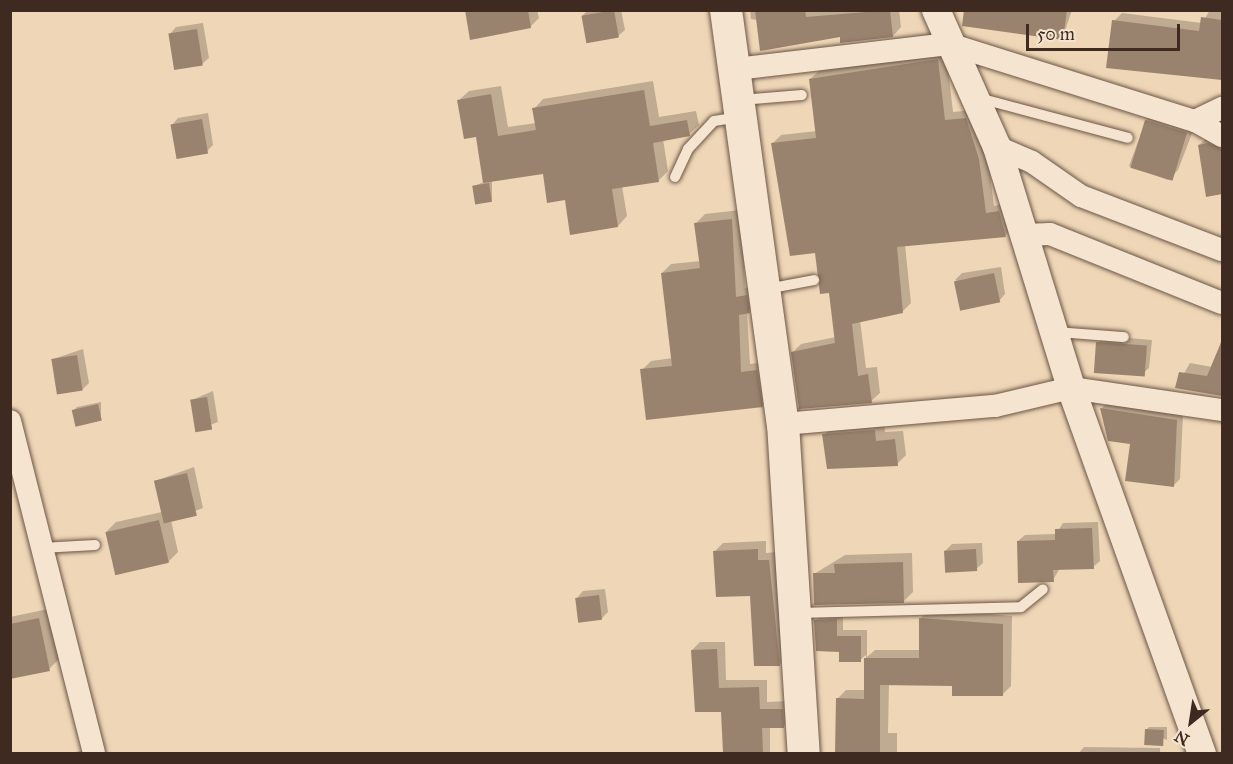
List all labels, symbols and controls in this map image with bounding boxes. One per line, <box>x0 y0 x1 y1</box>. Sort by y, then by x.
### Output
scale bar <box>1029 12 1184 50</box>
text: 50 m <box>1037 23 1075 45</box>
north arrow <box>1161 692 1221 752</box>
text: N <box>1171 726 1192 750</box>

